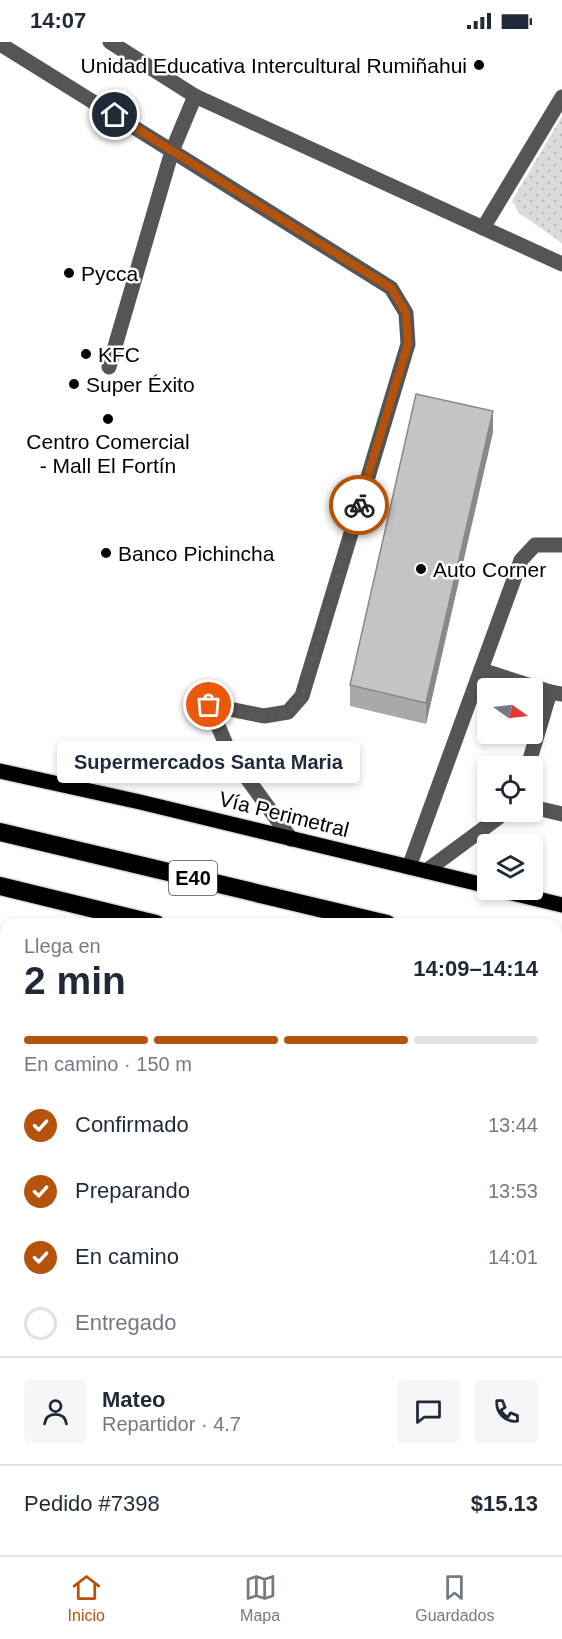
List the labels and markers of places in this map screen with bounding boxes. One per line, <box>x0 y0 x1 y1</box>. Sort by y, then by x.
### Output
place label: Unidad Educativa Intercultural Rumiñahui <box>81 54 467 77</box>
marker: Unidad Educativa Intercultural Rumiñahui <box>472 58 486 72</box>
pin <box>89 89 140 140</box>
place label: Pycca <box>81 262 139 285</box>
marker: Pycca <box>62 266 76 280</box>
place label: KFC <box>98 343 140 366</box>
marker: KFC <box>79 347 93 361</box>
place label: Super Éxito <box>86 373 195 396</box>
marker: Super Éxito <box>67 377 81 391</box>
marker: Centro Comercial - Mall El Fortín <box>101 412 115 426</box>
place label: Centro Comercial - Mall El Fortín <box>26 430 190 477</box>
place label: Banco Pichincha <box>118 542 275 565</box>
marker: Banco Pichincha <box>99 546 113 560</box>
place label: Auto Corner <box>433 558 546 581</box>
marker: Auto Corner <box>414 562 428 576</box>
pin <box>183 679 234 730</box>
callout: Supermercados Santa Maria <box>58 741 360 783</box>

